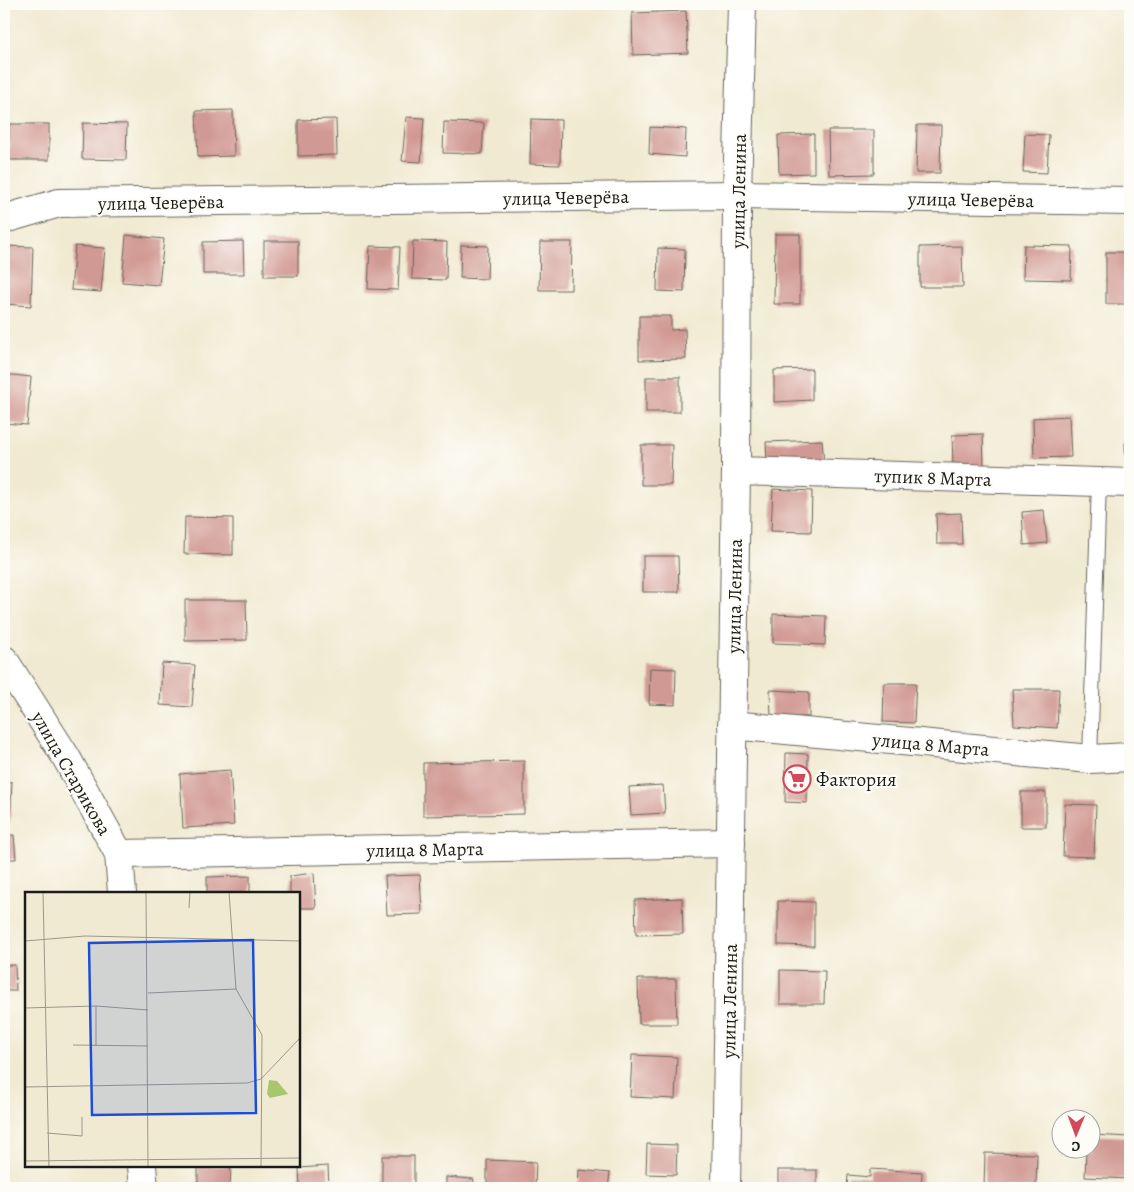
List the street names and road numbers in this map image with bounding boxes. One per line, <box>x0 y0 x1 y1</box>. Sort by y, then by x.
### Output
street label: улица Ленина <box>725 133 753 250</box>
street label: улица Чеверёва <box>502 184 629 212</box>
street label: улица Чеверёва <box>907 186 1034 214</box>
street label: улица Чеверёва <box>97 189 224 217</box>
street label: тупик 8 Марта <box>874 463 992 493</box>
street label: улица Ленина <box>721 538 749 655</box>
street label: улица Старикова <box>25 706 117 841</box>
street label: улица 8 Марта <box>870 727 991 763</box>
street label: улица 8 Марта <box>365 836 484 864</box>
street label: улица Ленина <box>716 943 744 1060</box>

